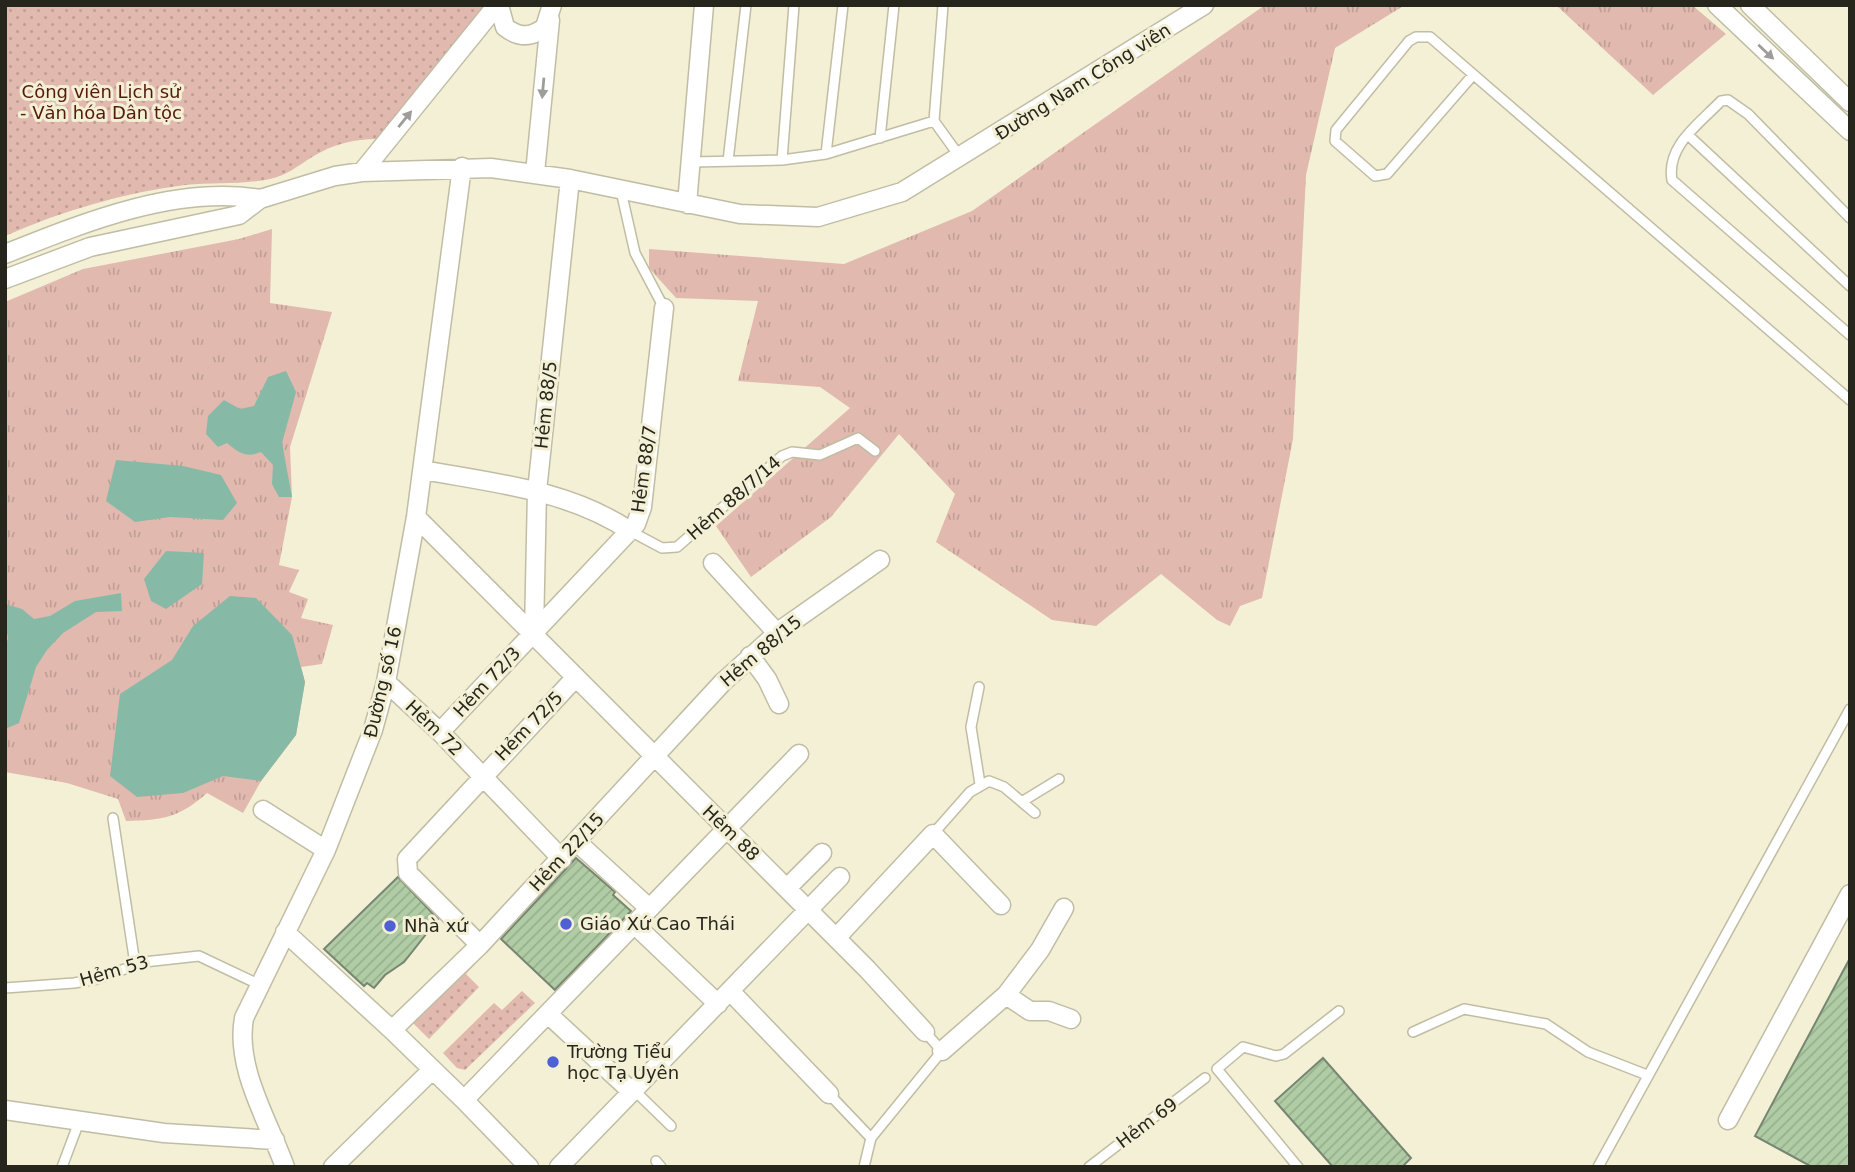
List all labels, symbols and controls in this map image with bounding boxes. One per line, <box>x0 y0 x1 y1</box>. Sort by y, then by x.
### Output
street label: Đường Nam Công viên <box>991 19 1174 144</box>
one-way arrow <box>1757 44 1774 60</box>
one-way arrow <box>537 77 548 99</box>
park label: Công viên Lịch sử - Văn hóa Dân tộc <box>20 81 182 123</box>
one-way arrow <box>397 110 412 127</box>
street label: Hẻm 88/5 <box>530 360 561 450</box>
street label: Hẻm 88/7 <box>627 424 660 514</box>
street label: Hẻm 88/7/14 <box>683 451 785 544</box>
street label: Hẻm 88/15 <box>716 611 806 691</box>
street label: Đường số 16 <box>359 624 406 740</box>
street label: Hẻm 72/3 <box>449 642 524 721</box>
street label: Hẻm 72/5 <box>490 687 567 765</box>
street label: Hẻm 72 <box>402 696 467 760</box>
street label: Hẻm 88 <box>699 801 764 865</box>
street label: Hẻm 22/15 <box>525 808 608 895</box>
place label: Giáo Xứ Cao Thái <box>580 913 735 934</box>
place label: Nhà xứ <box>404 915 469 936</box>
marker: Giáo Xứ Cao Thái <box>558 916 574 932</box>
marker: Nhà xứ <box>382 918 398 934</box>
street label: Hẻm 53 <box>77 951 151 990</box>
place label: Trường Tiểu học Tạ Uyên <box>566 1041 679 1083</box>
marker: Trường Tiểu học Tạ Uyên <box>545 1054 561 1070</box>
street label: Hẻm 69 <box>1112 1093 1181 1152</box>

